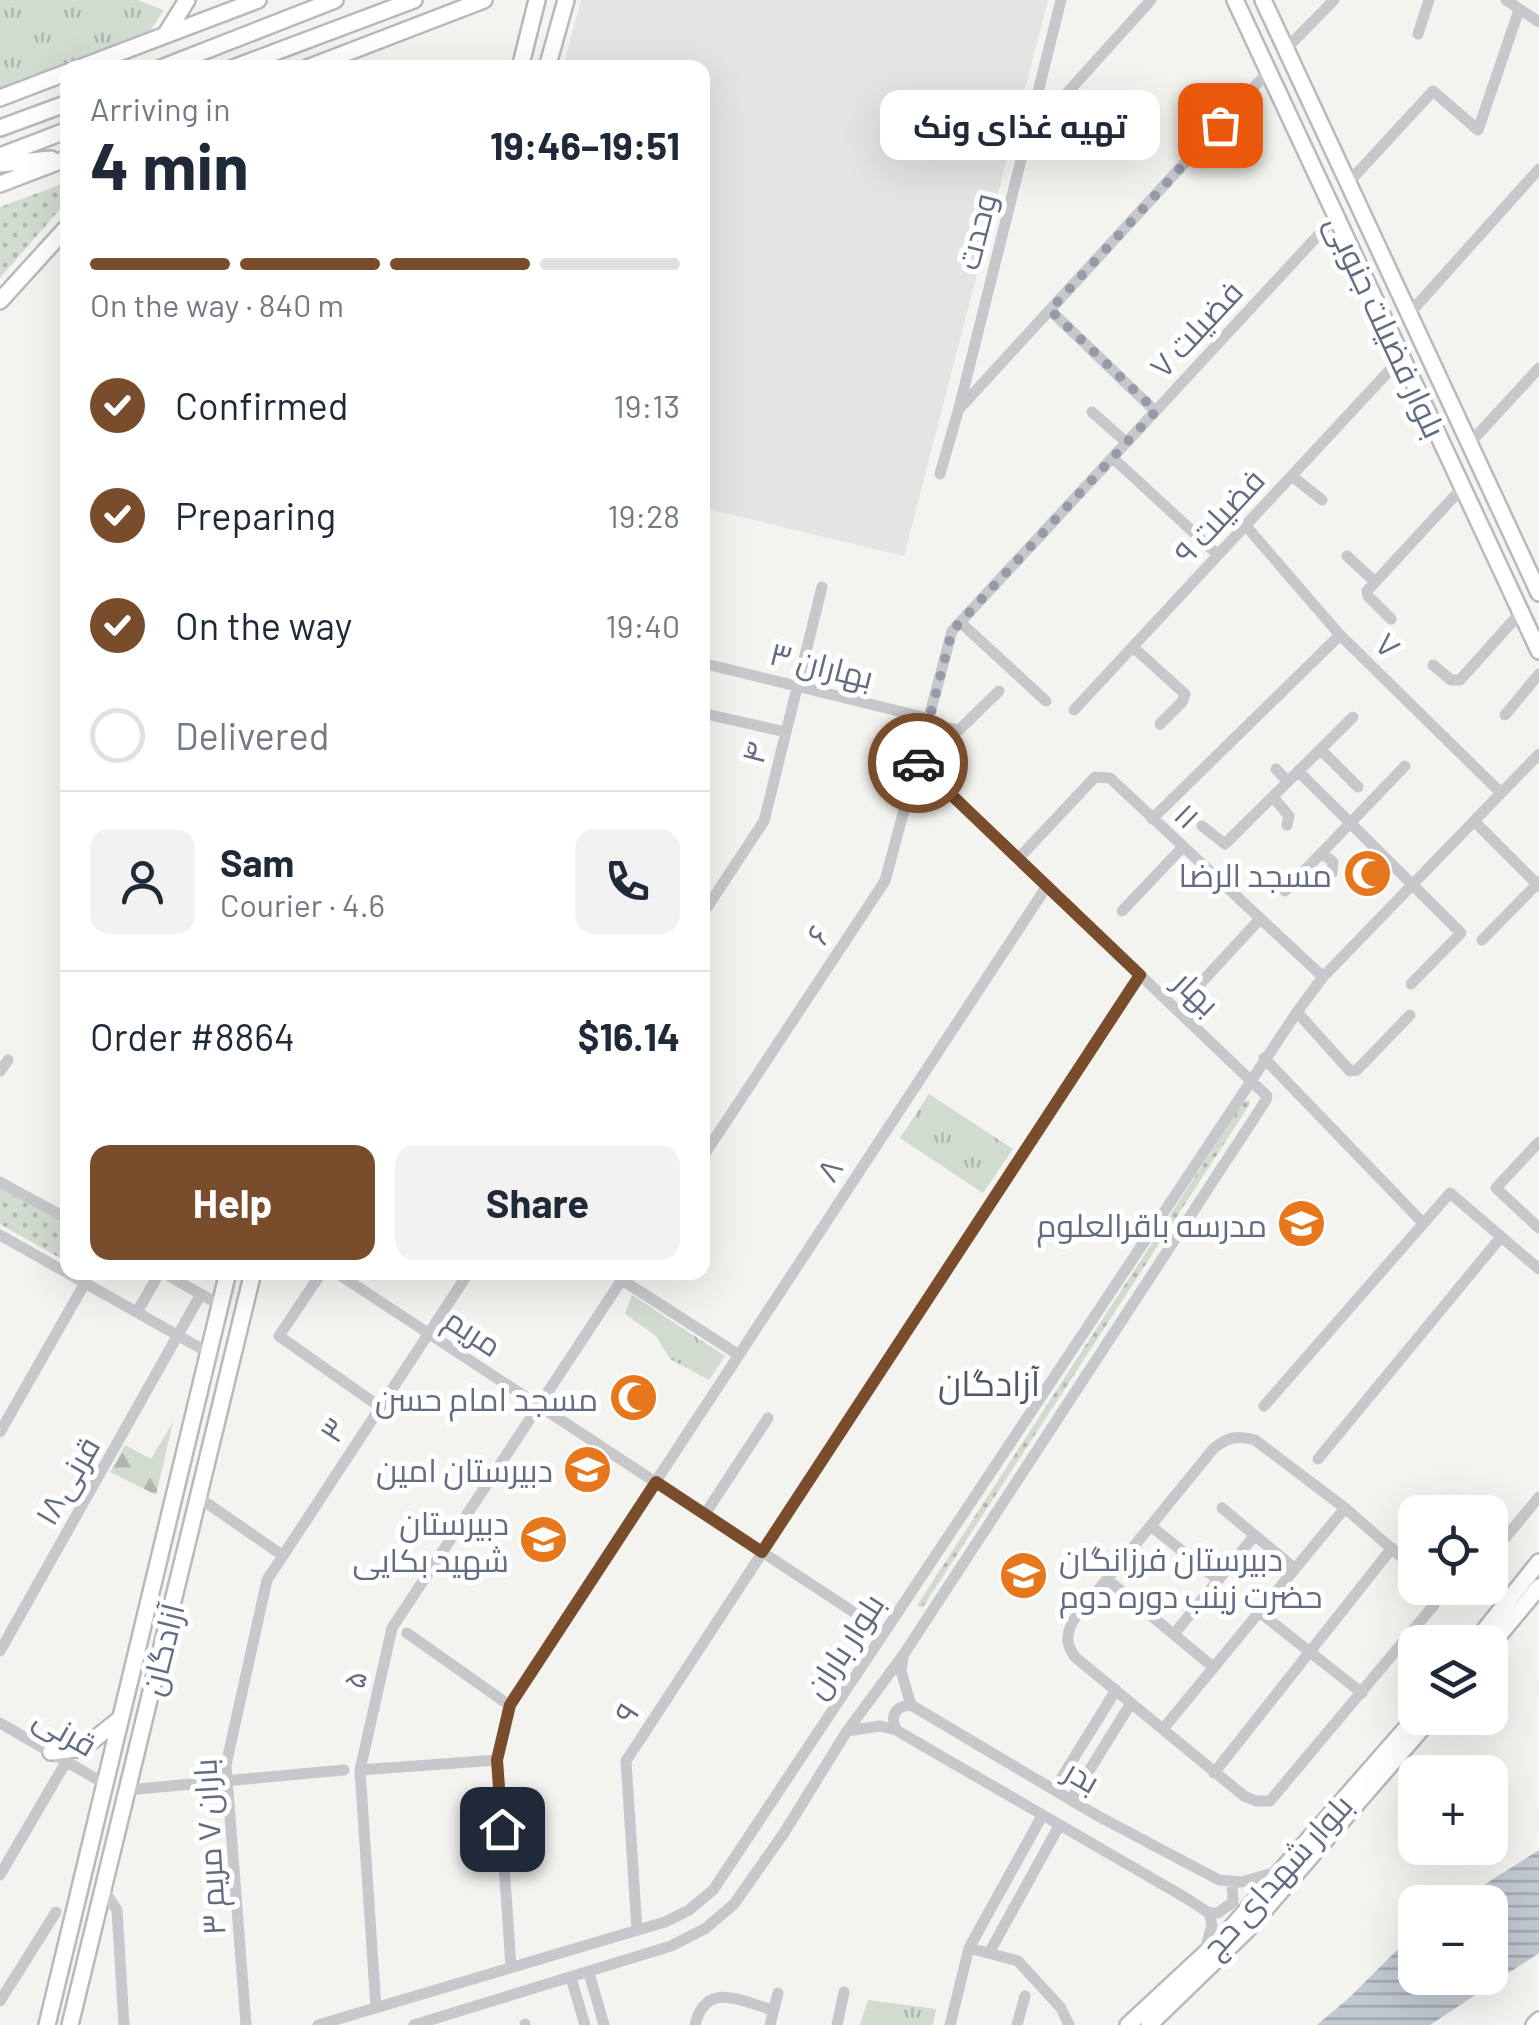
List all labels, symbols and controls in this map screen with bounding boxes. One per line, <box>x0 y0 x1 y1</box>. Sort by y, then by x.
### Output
pin <box>1178 83 1263 168</box>
text: Arriving in <box>90 89 230 127</box>
callout: تهیه غذای ونک <box>880 90 1160 160</box>
icon: bag <box>1193 98 1248 153</box>
text: تهیه غذای ونک <box>913 106 1127 144</box>
text: 19:46–19:51 <box>490 122 680 168</box>
text: 4 min <box>90 125 249 203</box>
street label: وحدت <box>947 189 1004 273</box>
street label: بلوار فضیلت جنوبی <box>1317 209 1455 444</box>
street label: فضیلت ۷ <box>1141 272 1249 384</box>
text: On the way · 840 m <box>90 285 344 323</box>
icon: check <box>90 378 145 433</box>
text: Confirmed <box>175 382 348 428</box>
text: 19:13 <box>614 386 680 424</box>
street label: فضیلت ۹ <box>1165 460 1271 570</box>
icon: check <box>90 488 145 543</box>
text: Preparing <box>175 492 336 538</box>
text: 19:28 <box>607 496 680 534</box>
icon: check <box>90 598 145 653</box>
text: On the way <box>175 602 352 648</box>
text: 19:40 <box>606 606 680 644</box>
street label: ۷ <box>1369 624 1409 664</box>
street label: بهاران ۳ <box>766 633 878 697</box>
text: Delivered <box>175 712 329 758</box>
courier <box>868 713 968 813</box>
icon: car <box>891 736 946 791</box>
street label: ۴ <box>732 737 774 767</box>
street label: ۱۱ <box>1168 794 1208 836</box>
button: person <box>90 829 195 934</box>
button: phone <box>575 829 680 934</box>
text: Sam <box>220 839 294 885</box>
mosque icon: مسجد الرضا <box>1341 848 1393 900</box>
place label: مسجد الرضا <box>1178 855 1332 894</box>
text: Courier · 4.6 <box>220 885 385 923</box>
street label: ۶ <box>797 917 837 951</box>
street label: بهار <box>1165 960 1228 1024</box>
text: Order #8864 <box>90 1013 295 1059</box>
text: $16.14 <box>578 1013 680 1059</box>
button: Help <box>90 1145 375 1260</box>
button: Share <box>395 1145 680 1260</box>
street label: ۸ <box>807 1150 849 1188</box>
school or university icon: مدرسه باقرالعلوم <box>1276 1198 1328 1250</box>
place label: مدرسه باقرالعلوم <box>1036 1205 1267 1248</box>
street label: مریم <box>436 1299 509 1367</box>
district label: آزادگان <box>938 1361 1040 1405</box>
mosque icon: مسجد امام حسن <box>607 1372 659 1424</box>
place label: مسجد امام حسن <box>375 1379 598 1422</box>
street label: ۳ <box>310 1410 354 1448</box>
street label: قرنی۱۸ <box>26 1429 108 1532</box>
school or university icon: دبیرستان امین <box>562 1443 614 1495</box>
place label: دبیرستان امین <box>376 1450 553 1490</box>
map controls <box>1398 1495 1508 1995</box>
button: locate <box>1398 1495 1508 1605</box>
place label: دبیرستان شهید بکایی <box>353 1503 509 1580</box>
school or university icon: دبیرستان شهید بکایی <box>518 1514 570 1566</box>
place label: دبیرستان فرزانگان حضرت زینب دوره دوم <box>1059 1539 1323 1619</box>
school or university icon: دبیرستان فرزانگان حضرت زینب دوره دوم <box>998 1550 1050 1602</box>
street label: بلوار باران <box>795 1586 892 1705</box>
street label: آزادگان <box>131 1599 193 1699</box>
button: layers <box>1398 1625 1508 1735</box>
street label: ۵ <box>333 1666 373 1692</box>
street label: ۹ <box>605 1695 645 1729</box>
street label: قرنی <box>27 1697 104 1765</box>
street label: بدر <box>1057 1749 1107 1801</box>
button: + <box>1398 1755 1508 1865</box>
street label: باران ۷ مریم ۳ <box>184 1757 237 1936</box>
street label: بلوار شهدای حج <box>1193 1786 1363 1968</box>
pin <box>460 1787 545 1872</box>
icon: home <box>475 1802 530 1857</box>
button: − <box>1398 1885 1508 1995</box>

